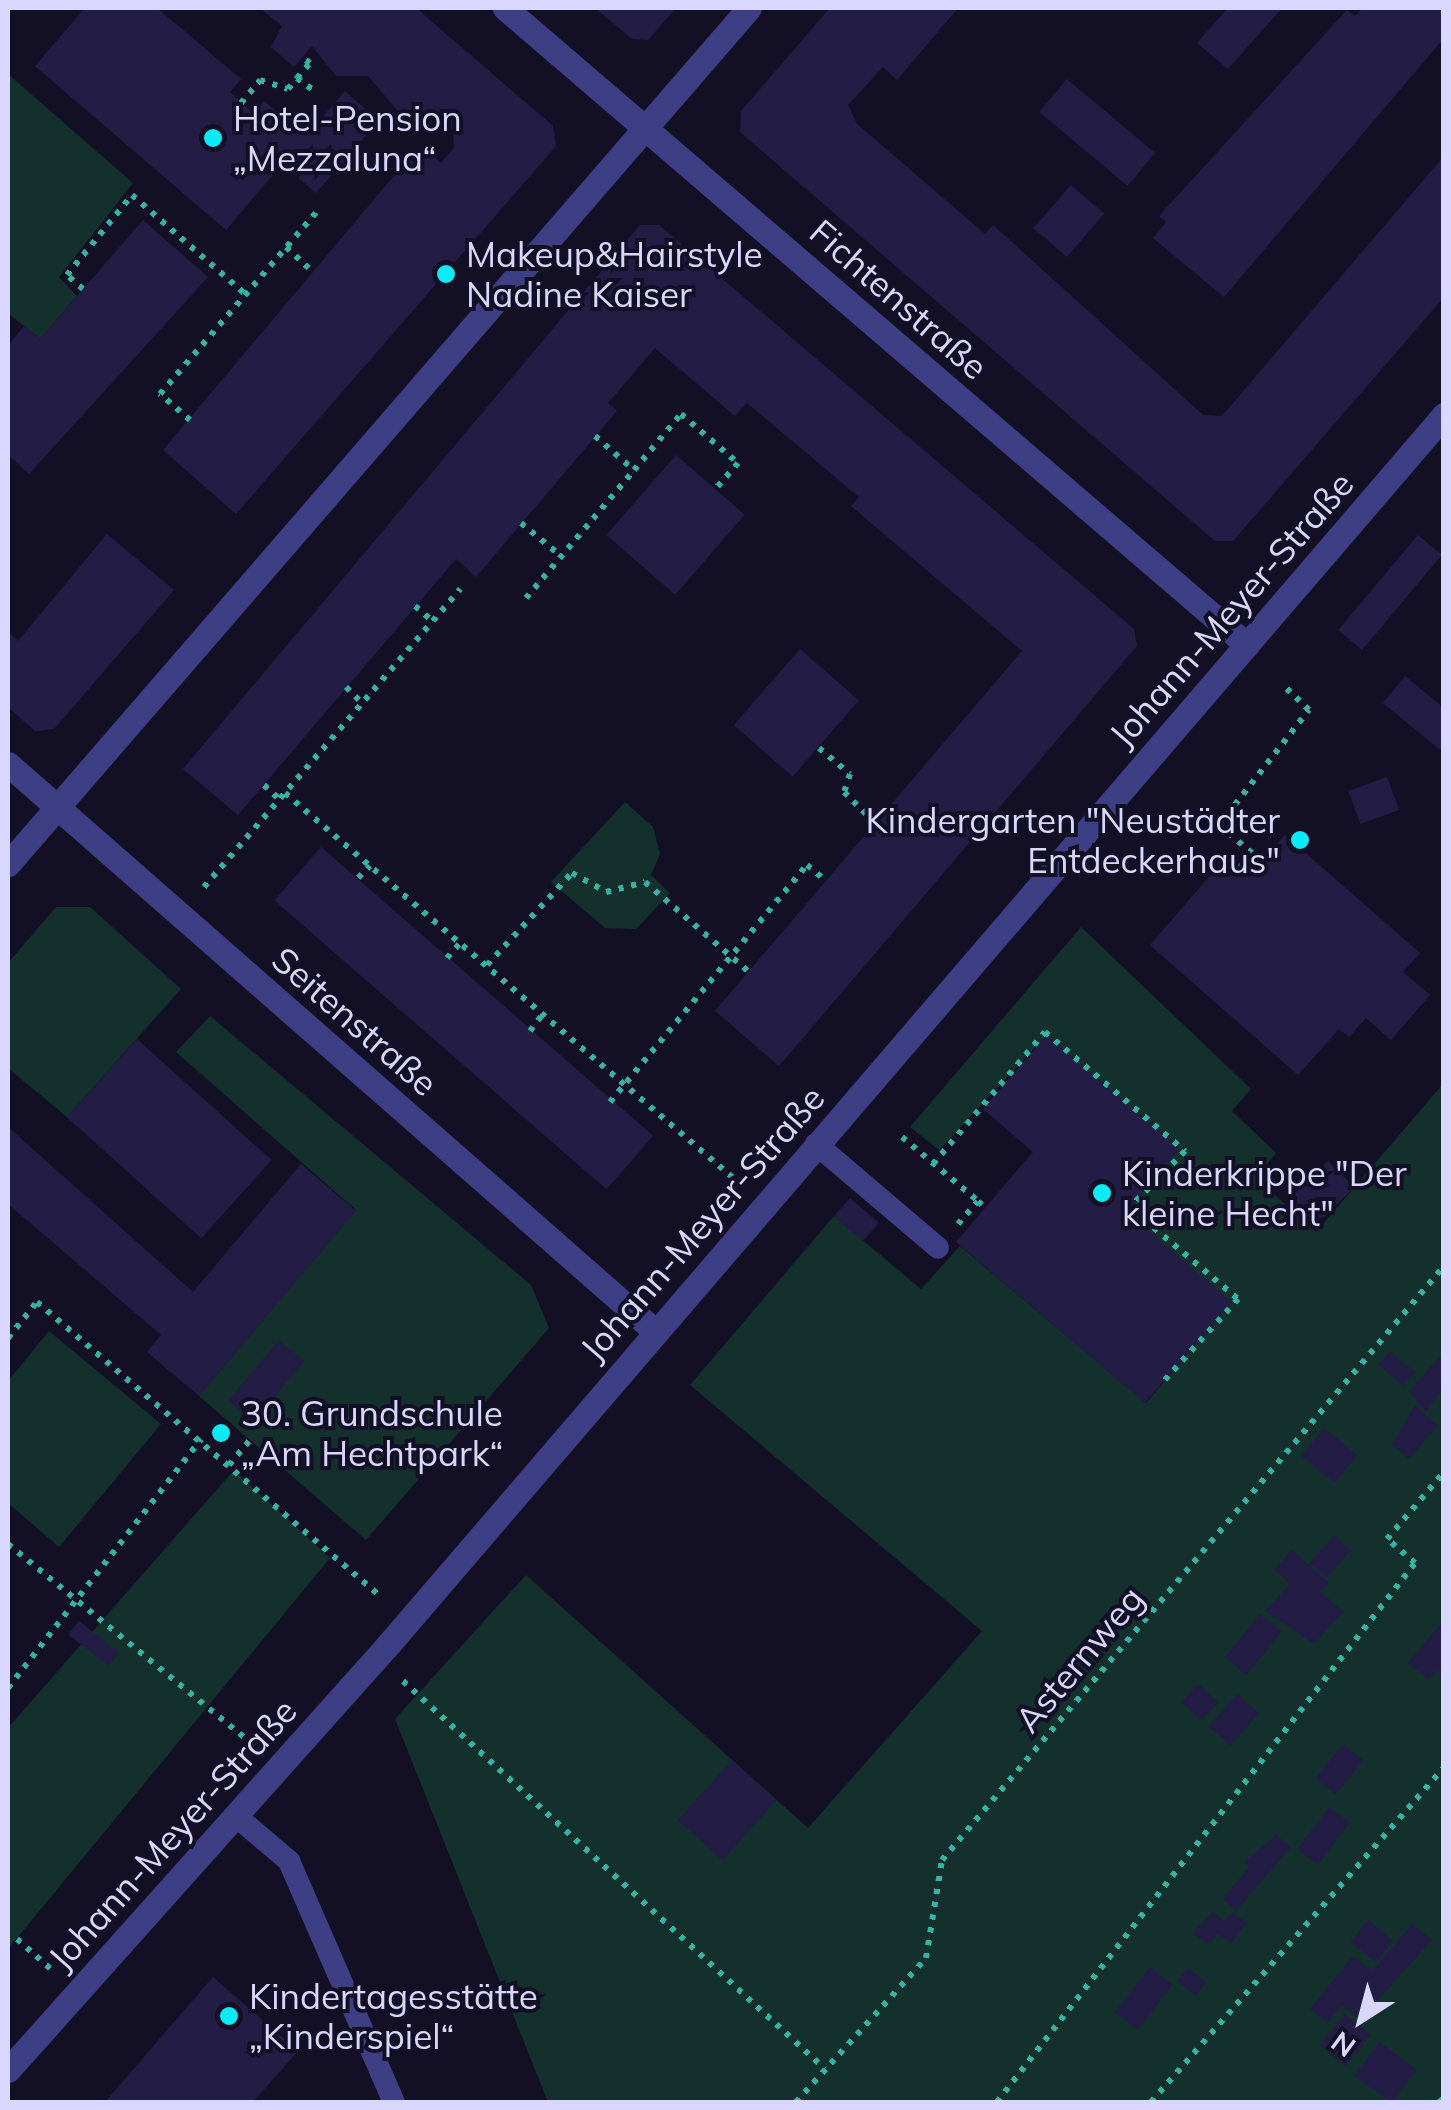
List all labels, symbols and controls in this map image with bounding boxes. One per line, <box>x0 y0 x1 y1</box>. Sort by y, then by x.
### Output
place label: Hotel-Pension „Mezzaluna“ <box>233 97 462 179</box>
marker: Hotel-Pension „Mezzaluna“ <box>202 127 224 149</box>
street label: Fichtenstraße <box>802 210 996 388</box>
place label: Makeup&Hairstyle Nadine Kaiser <box>466 233 763 315</box>
marker: Makeup&Hairstyle Nadine Kaiser <box>435 263 457 285</box>
street label: Johann-Meyer-Straße <box>1100 463 1362 755</box>
place label: Kindergarten "Neustädter Entdeckerhaus" <box>866 799 1280 881</box>
marker: Kindergarten "Neustädter Entdeckerhaus" <box>1289 829 1311 851</box>
street label: Seitenstraße <box>264 938 446 1104</box>
street label: Johann-Meyer-Straße <box>571 1077 833 1369</box>
place label: Kinderkrippe "Der kleine Hecht" <box>1122 1152 1407 1234</box>
marker: Kinderkrippe "Der kleine Hecht" <box>1091 1182 1113 1204</box>
place label: 30. Grundschule „Am Hechtpark“ <box>241 1392 503 1474</box>
marker: 30. Grundschule „Am Hechtpark“ <box>210 1422 232 1444</box>
street label: Asternweg <box>1006 1578 1152 1740</box>
street label: Johann-Meyer-Straße <box>39 1690 305 1978</box>
north arrow <box>1311 1970 1411 2070</box>
place label: Kindertagesstätte „Kinderspiel“ <box>249 1975 538 2057</box>
marker: Kindertagesstätte „Kinderspiel“ <box>218 2005 240 2027</box>
text: N <box>1324 2024 1362 2065</box>

